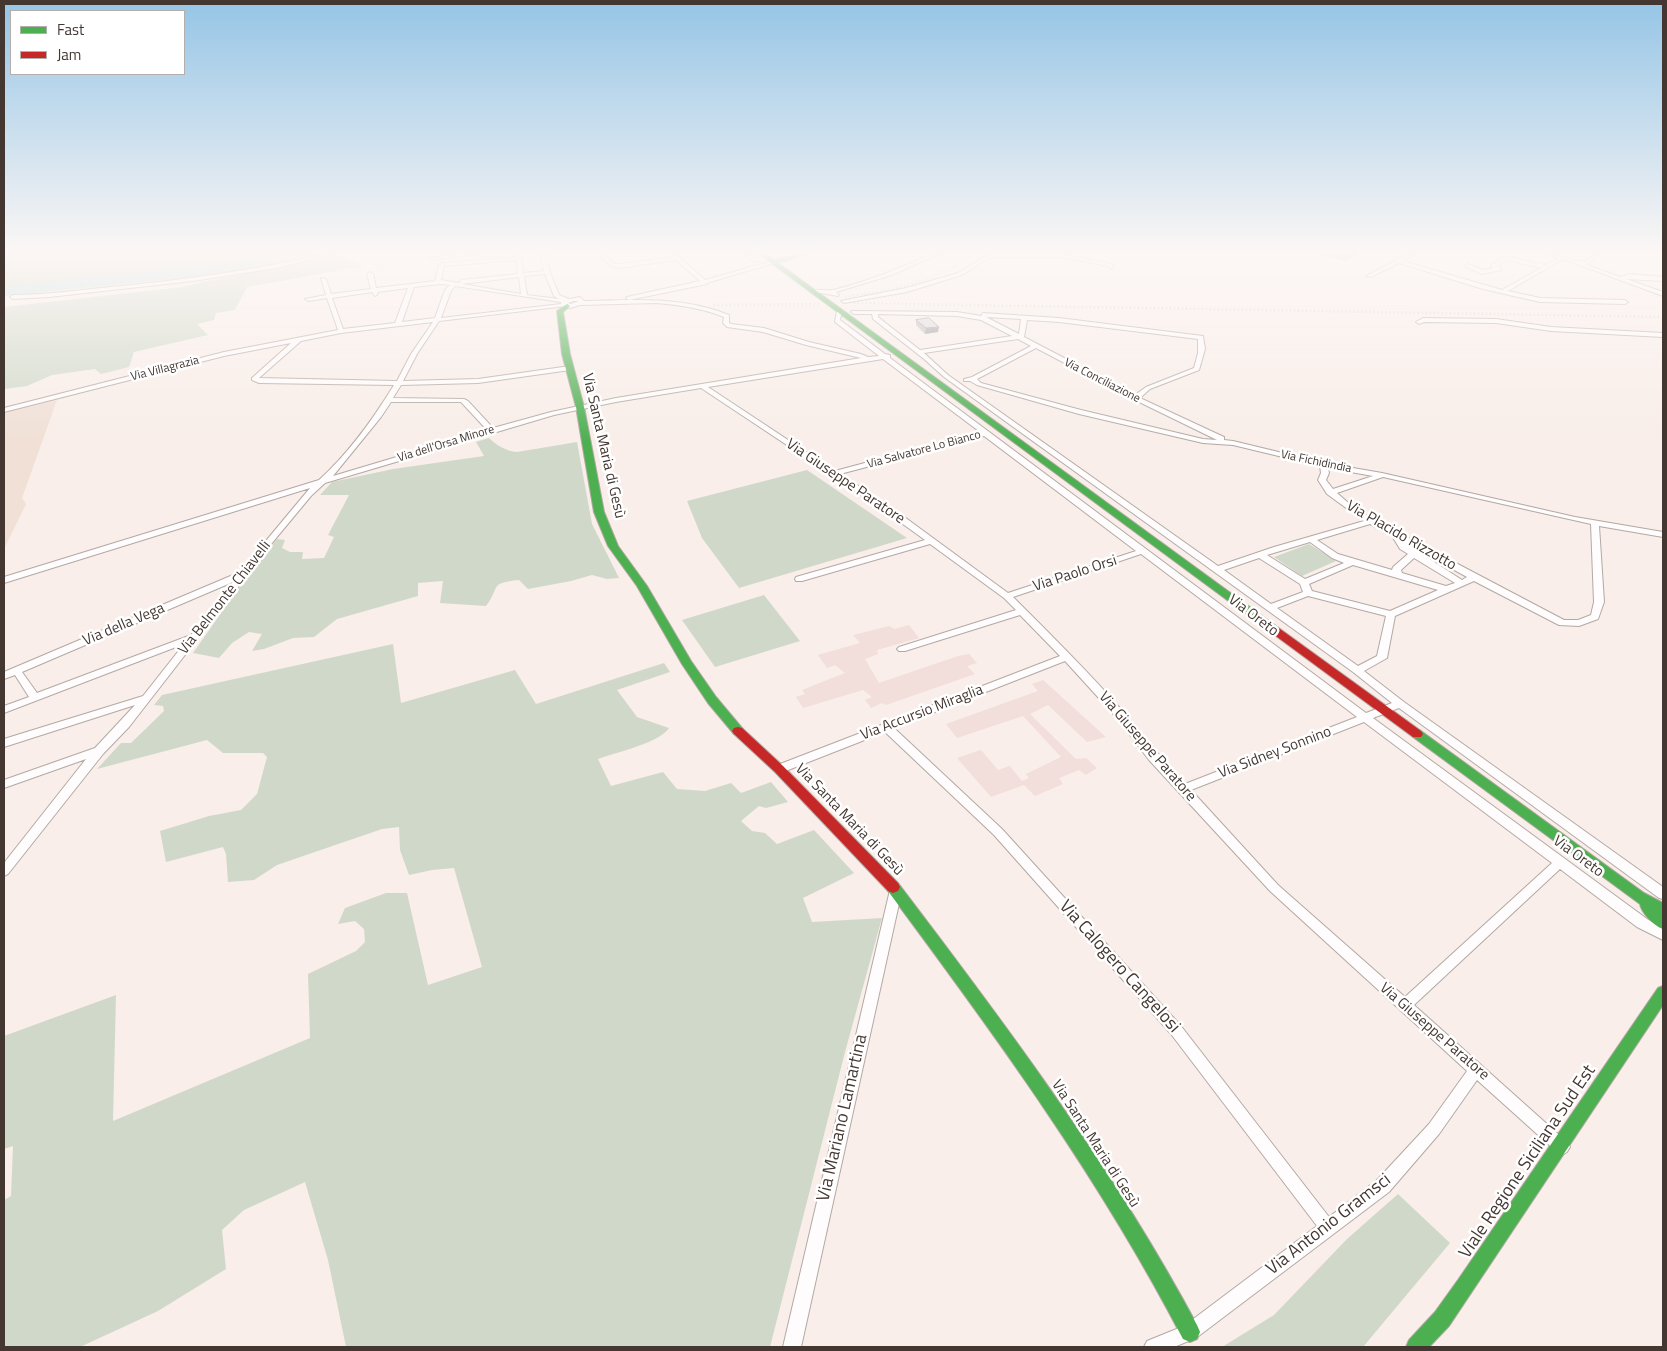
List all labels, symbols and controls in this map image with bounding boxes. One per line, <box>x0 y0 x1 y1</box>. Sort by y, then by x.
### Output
legend <box>10 10 185 75</box>
text: Fast <box>57 18 84 41</box>
text: Jam <box>57 43 81 66</box>
street label: Via Villagrazia <box>129 354 201 384</box>
street label: Via Conciliazione <box>1061 356 1143 406</box>
street label: Via Santa Maria di Gesù <box>578 372 628 520</box>
street label: Via dell'Orsa Minore <box>396 422 496 466</box>
street label: Via Salvatore Lo Bianco <box>866 428 982 472</box>
street label: Via Giuseppe Paratore <box>782 436 908 528</box>
street label: Via Fichidindia <box>1279 447 1353 477</box>
street label: Via Placido Rizzotto <box>1343 497 1459 575</box>
street label: Via Belmonte Chiavelli <box>175 537 275 659</box>
street label: Via Paolo Orsi <box>1031 552 1119 596</box>
street label: Via Oreto <box>1224 591 1282 641</box>
street label: Via della Vega <box>80 600 168 650</box>
street label: Via Accursio Miraglia <box>858 681 986 745</box>
street label: Via Giuseppe Paratore <box>1094 688 1200 806</box>
street label: Via Sidney Sonnino <box>1216 723 1334 783</box>
street label: Via Santa Maria di Gesù <box>791 760 907 880</box>
street label: Via Oreto <box>1549 833 1607 881</box>
street label: Via Calogero Cangelosi <box>1054 896 1184 1038</box>
street label: Via Giuseppe Paratore <box>1375 979 1493 1085</box>
street label: Via Mariano Lamartina <box>813 1032 873 1204</box>
street label: Viale Regione Siciliana Sud Est <box>1455 1061 1601 1263</box>
street label: Via Santa Maria di Gesù <box>1047 1077 1143 1211</box>
street label: Via Antonio Gramsci <box>1262 1170 1396 1280</box>

